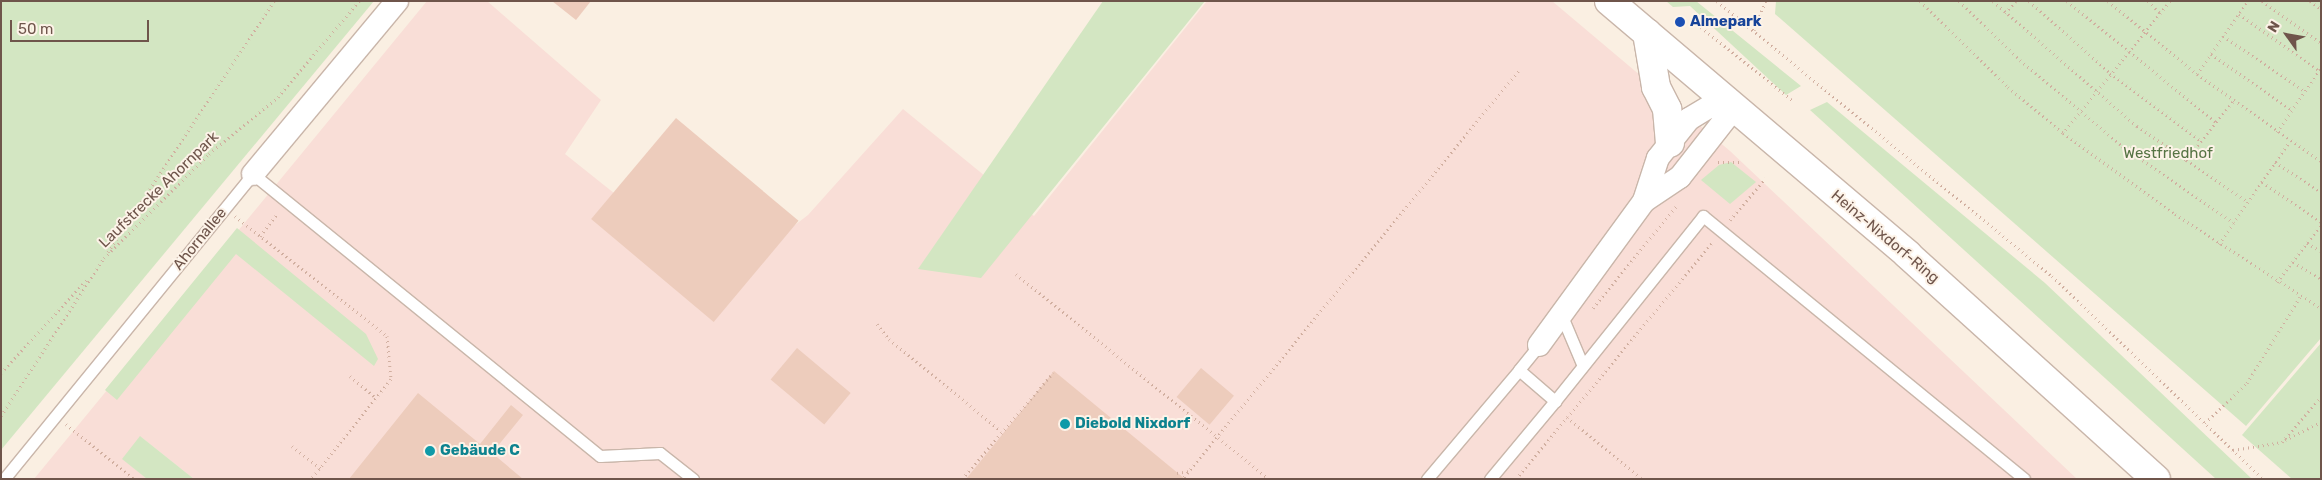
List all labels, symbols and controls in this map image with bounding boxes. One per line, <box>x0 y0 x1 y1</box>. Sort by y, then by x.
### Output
scale bar <box>12 10 151 42</box>
north arrow <box>2262 10 2312 60</box>
place label: Almepark <box>1690 13 1762 31</box>
marker: Almepark <box>1674 16 1686 28</box>
text: N <box>2264 18 2284 36</box>
text: 50 m <box>18 20 53 38</box>
street label: Laufstrecke Ahornpark <box>95 128 223 252</box>
park label: Westfriedhof <box>2123 145 2213 163</box>
street label: Heinz-Nixdorf-Ring <box>1827 187 1943 287</box>
street label: Ahornallee <box>169 204 231 274</box>
place label: Diebold Nixdorf <box>1075 415 1190 433</box>
marker: Diebold Nixdorf <box>1059 418 1071 430</box>
place label: Gebäude C <box>440 442 520 460</box>
marker: Gebäude C <box>424 445 436 457</box>

